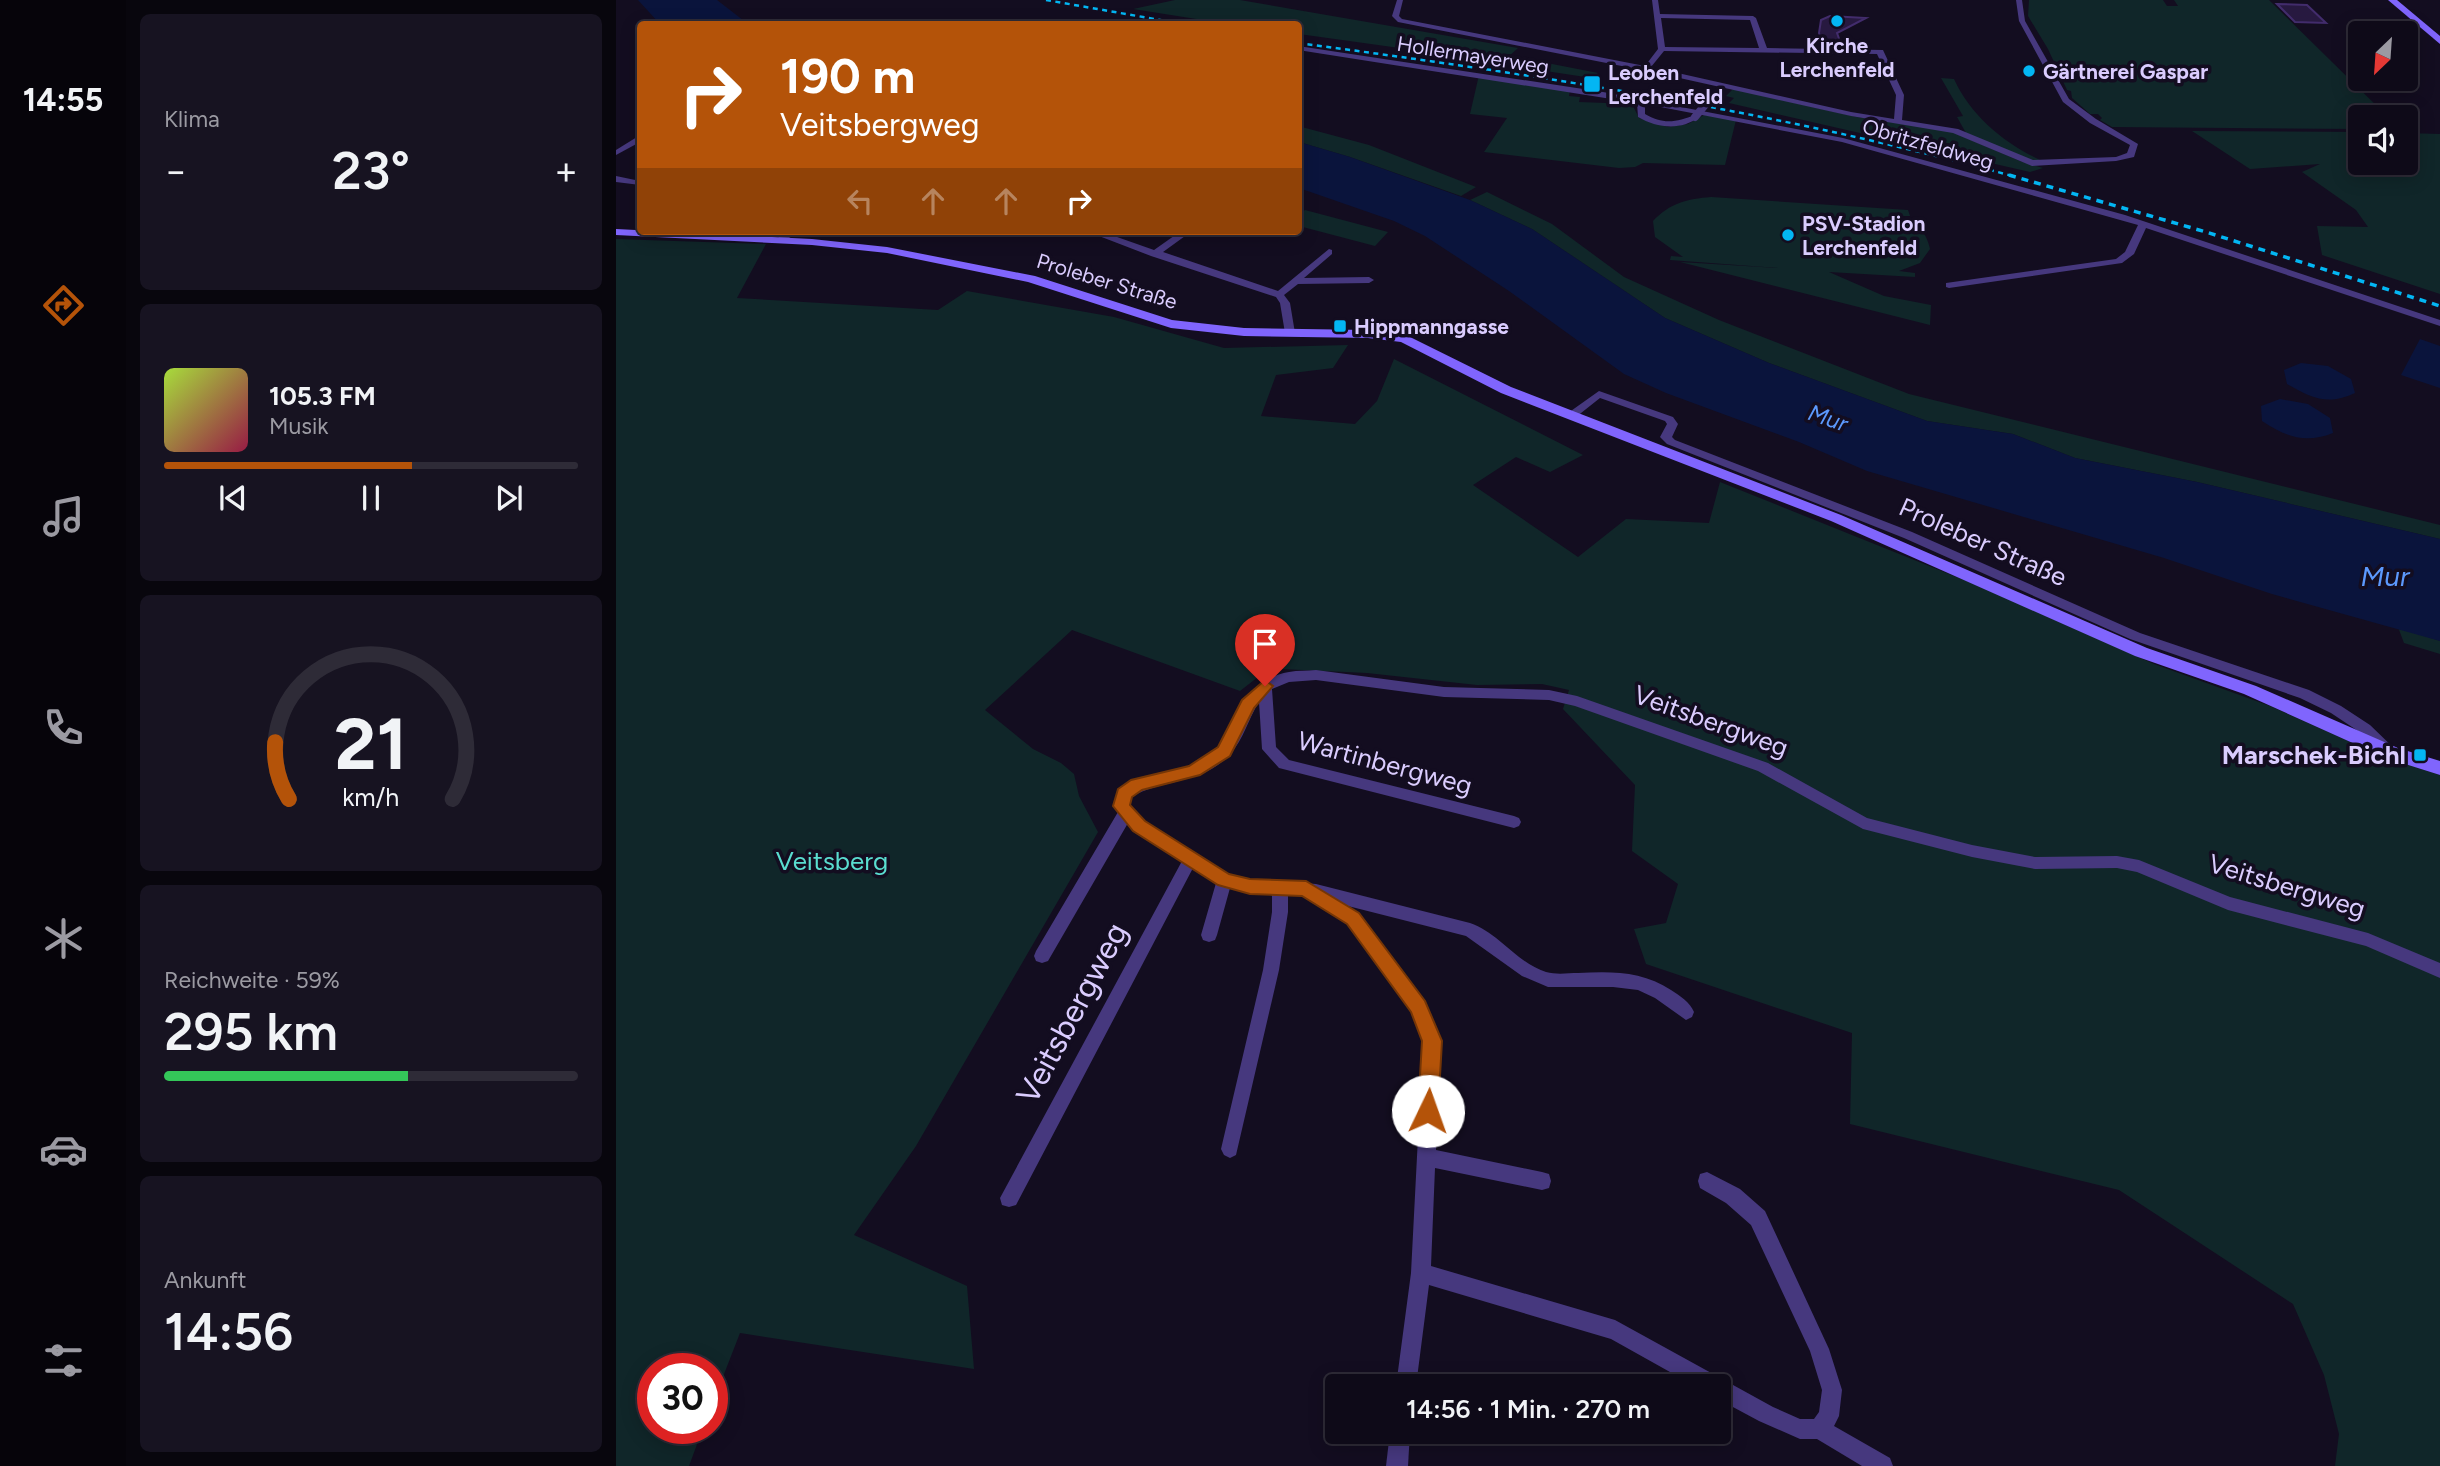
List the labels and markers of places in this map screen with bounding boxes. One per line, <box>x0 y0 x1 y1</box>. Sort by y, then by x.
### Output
marker: Kirche Lerchenfeld <box>1829 13 1845 29</box>
place label: Kirche Lerchenfeld <box>1779 33 1895 82</box>
place label: Gärtnerei Gaspar <box>2043 59 2208 84</box>
place label: Leoben Lerchenfeld <box>1608 60 1723 109</box>
marker: Gärtnerei Gaspar <box>2021 63 2037 79</box>
marker: Leoben Lerchenfeld <box>1582 74 1602 94</box>
place label: PSV-Stadion Lerchenfeld <box>1802 211 1925 260</box>
marker: PSV-Stadion Lerchenfeld <box>1780 227 1796 243</box>
place label: Hippmanngasse <box>1354 314 1509 339</box>
marker: Hippmanngasse <box>1332 318 1348 334</box>
pin <box>1235 614 1295 686</box>
place label: Marschek-Bichl <box>2222 739 2406 771</box>
marker: Marschek-Bichl <box>2412 747 2428 763</box>

